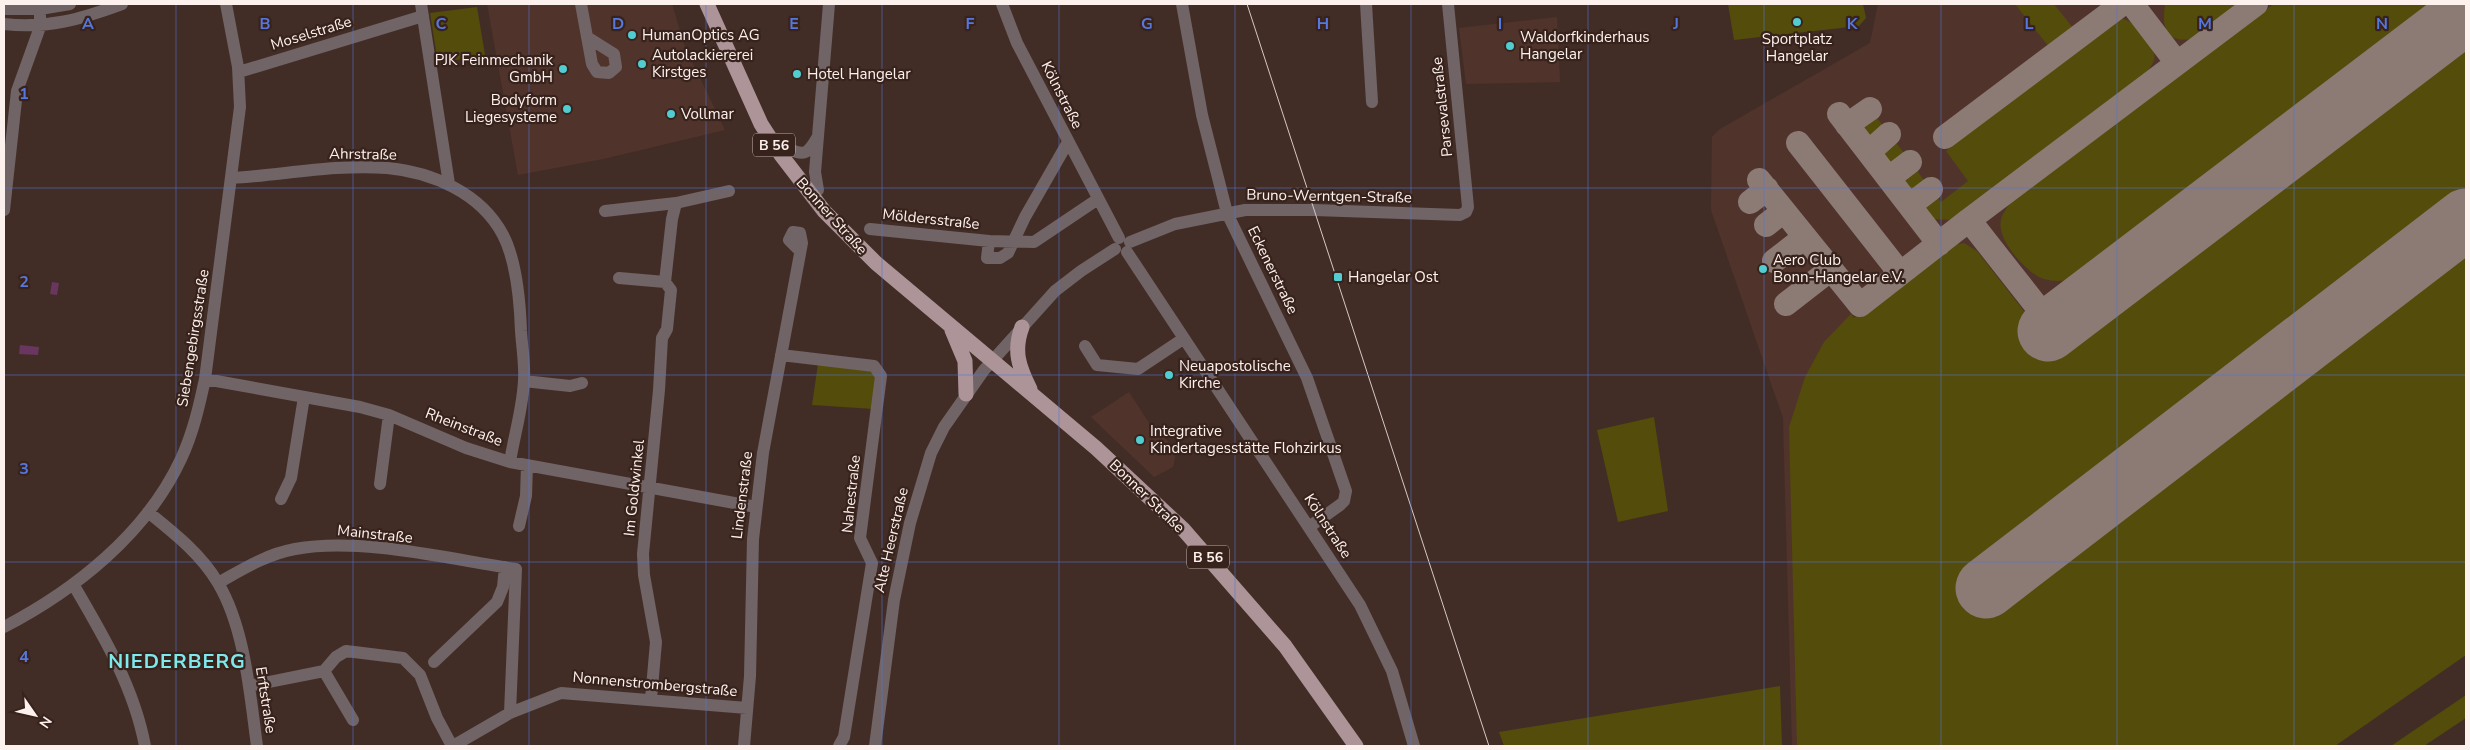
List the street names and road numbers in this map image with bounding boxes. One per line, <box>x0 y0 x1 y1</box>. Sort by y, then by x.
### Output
street label: Moselstraße <box>268 11 354 55</box>
street label: Parsevalstraße <box>1427 56 1457 158</box>
street label: Kölnstraße <box>1036 58 1088 132</box>
road number: B 56 <box>753 134 795 156</box>
street label: Ahrstraße <box>329 143 397 165</box>
street label: Bonner Straße <box>792 173 872 259</box>
street label: Bruno-Werntgen-Straße <box>1246 185 1412 207</box>
street label: Möldersstraße <box>881 204 981 234</box>
street label: Eckenerstraße <box>1243 223 1303 317</box>
street label: Siebengebirgsstraße <box>172 268 214 408</box>
street label: Rheinstraße <box>422 403 506 451</box>
street label: Im Goldwinkel <box>619 438 649 537</box>
street label: Lindenstraße <box>727 450 757 540</box>
street label: Nahestraße <box>837 454 865 534</box>
street label: Bonner Straße <box>1105 455 1189 537</box>
street label: Alte Heerstraße <box>869 485 913 595</box>
street label: Kölnstraße <box>1300 490 1356 562</box>
street label: Mainstraße <box>336 520 414 548</box>
road number: B 56 <box>1187 546 1229 568</box>
street label: Erftstraße <box>251 665 281 735</box>
street label: Nonnenstrombergstraße <box>572 667 738 701</box>

